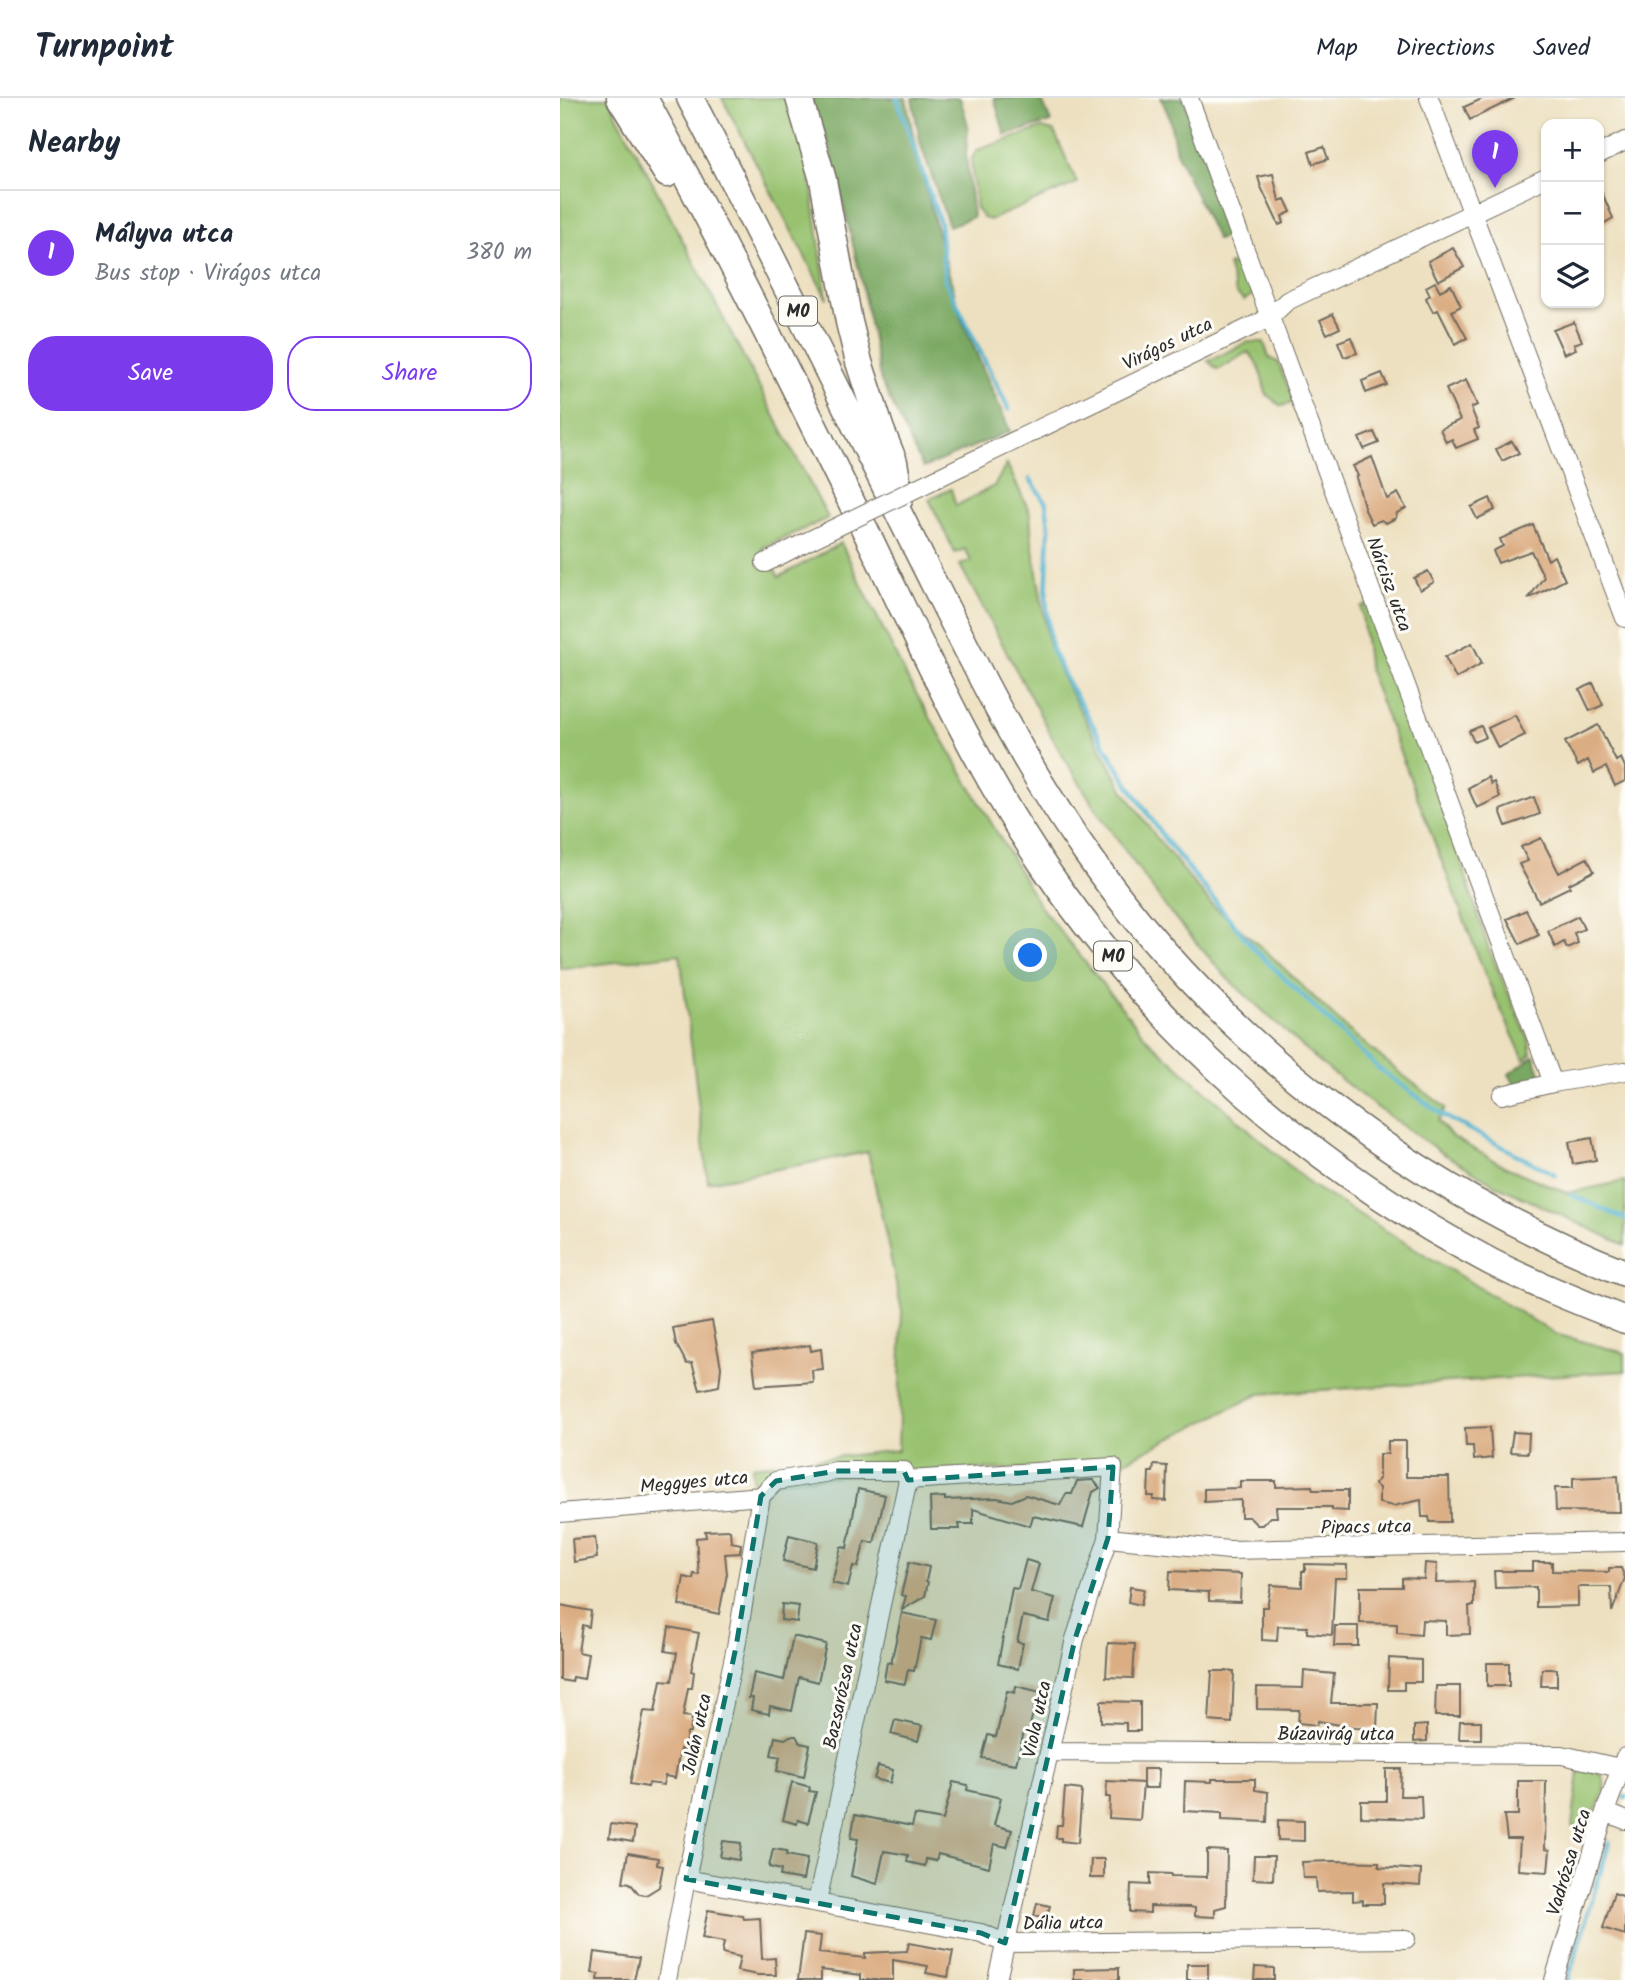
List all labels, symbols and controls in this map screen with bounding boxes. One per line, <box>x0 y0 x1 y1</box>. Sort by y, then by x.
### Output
text: Turnpoint <box>35 22 174 75</box>
text: Map <box>1316 29 1358 68</box>
text: Directions <box>1396 29 1495 68</box>
text: Saved <box>1533 29 1590 68</box>
map controls <box>1541 119 1604 308</box>
button: + <box>1541 119 1604 182</box>
text: Nearby <box>28 120 120 168</box>
pin: 1 <box>1472 130 1518 188</box>
button: − <box>1541 182 1604 245</box>
text: Mályva utca <box>95 214 233 256</box>
text: 1 <box>48 235 54 271</box>
text: 380 m <box>466 235 532 271</box>
button: layers <box>1541 245 1604 308</box>
text: Bus stop · Virágos utca <box>95 256 321 292</box>
road number: M0 <box>779 296 817 326</box>
street label: Virágos utca <box>1118 310 1218 380</box>
button: Save <box>28 336 273 411</box>
button: Share <box>287 336 532 411</box>
street label: Nárcisz utca <box>1357 533 1419 636</box>
your location <box>1013 938 1047 972</box>
road number: M0 <box>1094 942 1132 970</box>
street label: Meggyes utca <box>639 1463 750 1503</box>
street label: Pipacs utca <box>1320 1512 1412 1544</box>
street label: Bazsarózsa utca <box>816 1621 872 1752</box>
street label: Viola utca <box>1015 1678 1061 1761</box>
street label: Jolán utca <box>675 1691 721 1778</box>
street label: Búzavirág utca <box>1278 1720 1394 1750</box>
street label: Vadrózsa utca <box>1539 1805 1600 1920</box>
street label: Dália utca <box>1022 1908 1104 1940</box>

